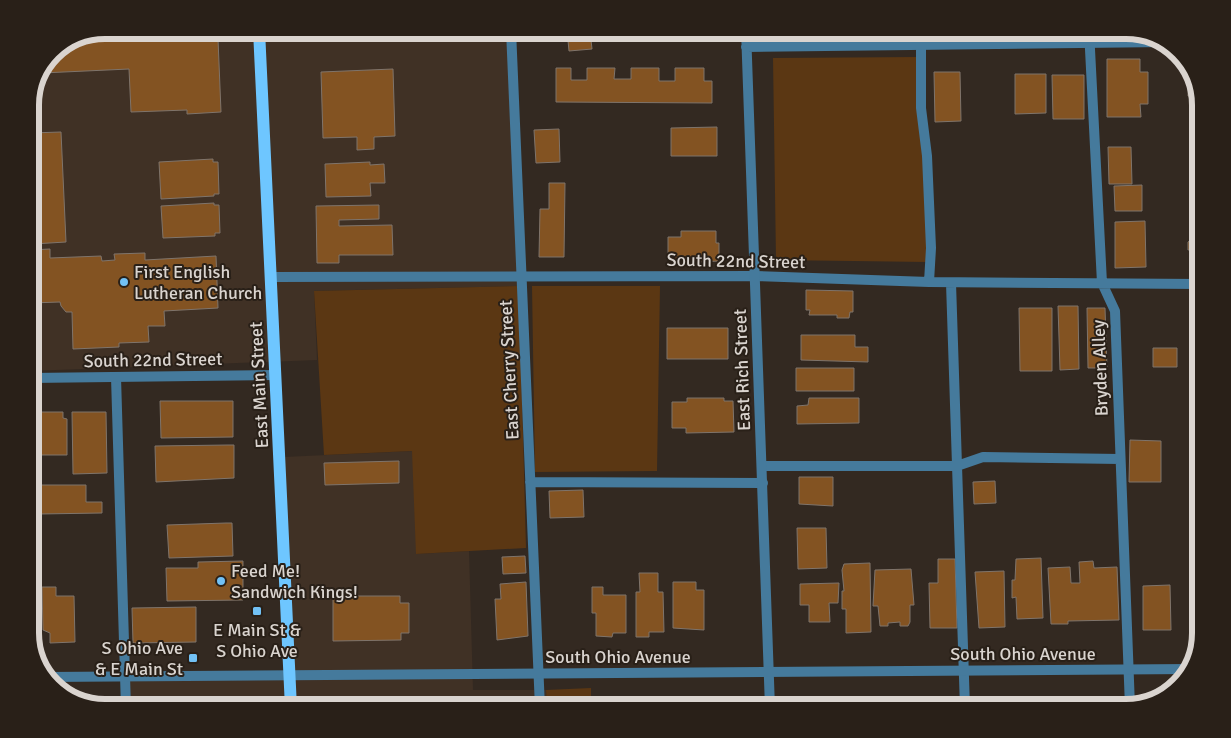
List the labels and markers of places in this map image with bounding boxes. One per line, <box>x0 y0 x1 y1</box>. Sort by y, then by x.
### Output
place label: First English Lutheran Church <box>134 261 262 304</box>
marker: First English Lutheran Church <box>118 276 130 288</box>
place label: Feed Me! Sandwich Kings! <box>231 560 358 603</box>
marker: Feed Me! Sandwich Kings! <box>215 575 227 587</box>
marker: E Main St & S Ohio Ave <box>251 605 263 617</box>
place label: E Main St & S Ohio Ave <box>213 619 301 662</box>
place label: S Ohio Ave & E Main St <box>95 637 183 680</box>
marker: S Ohio Ave & E Main St <box>187 652 199 664</box>

